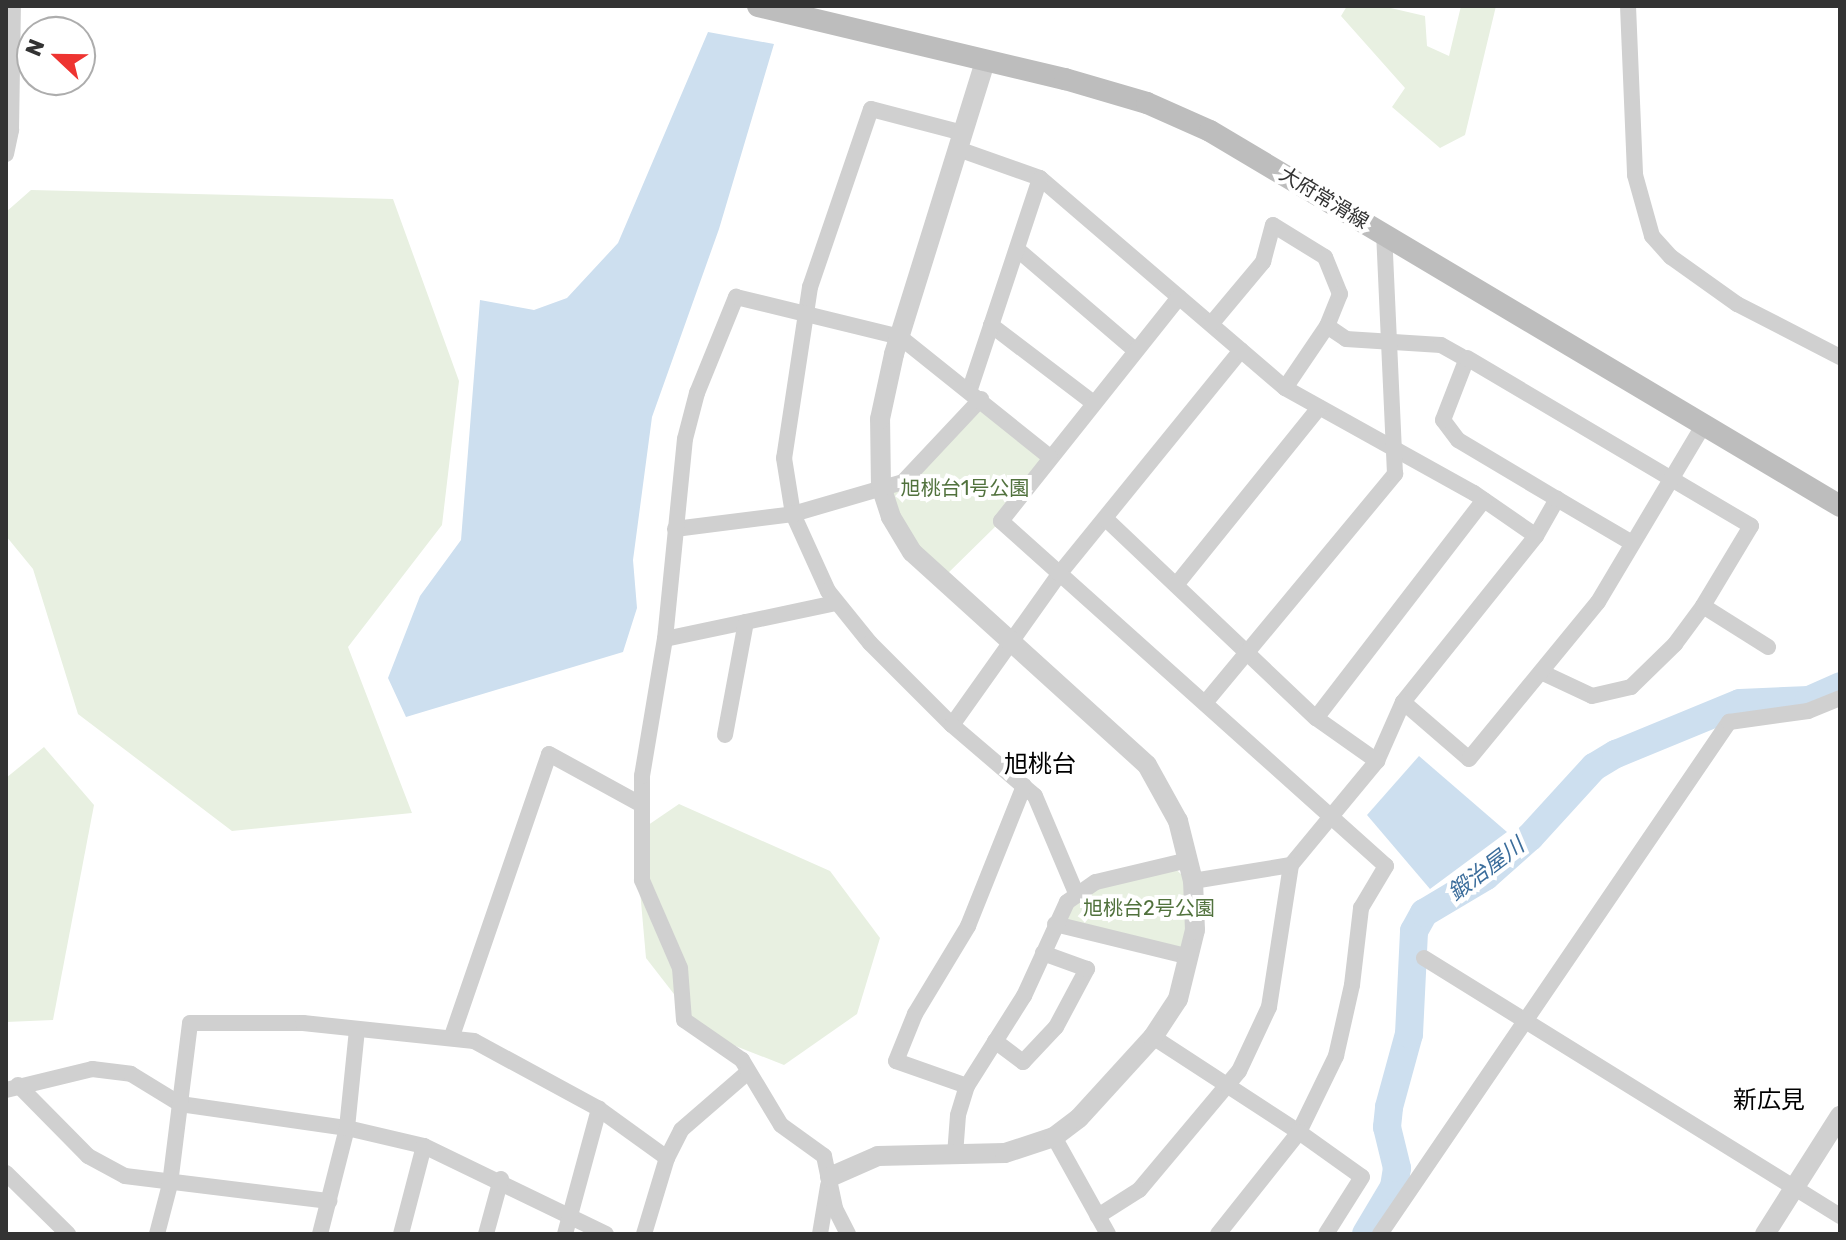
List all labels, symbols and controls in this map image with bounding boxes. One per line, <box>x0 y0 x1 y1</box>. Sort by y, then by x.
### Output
north arrow <box>16 16 96 96</box>
text: N <box>20 35 51 60</box>
street label: 大府常滑線 <box>1275 162 1373 234</box>
park label: 旭桃台1号公園 <box>901 476 1029 500</box>
district label: 旭桃台 <box>1004 751 1076 779</box>
water label: 鍛治屋川 <box>1443 832 1529 906</box>
park label: 旭桃台2号公園 <box>1083 896 1215 920</box>
district label: 新広見 <box>1733 1087 1805 1115</box>

